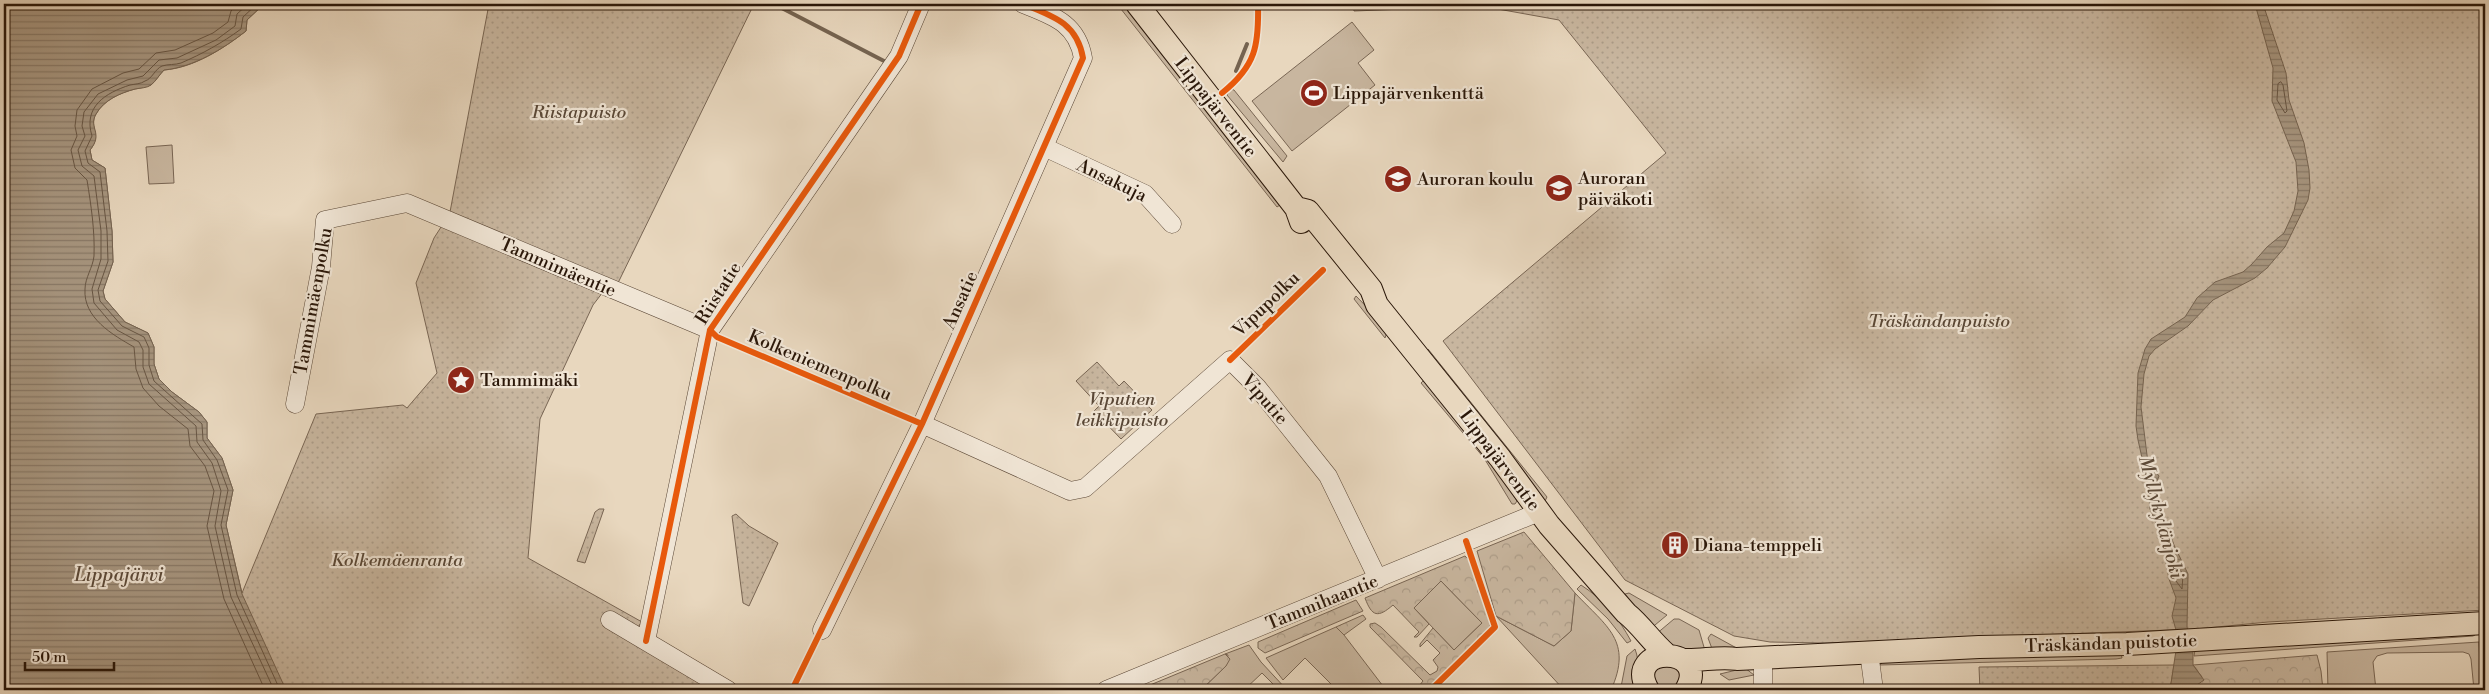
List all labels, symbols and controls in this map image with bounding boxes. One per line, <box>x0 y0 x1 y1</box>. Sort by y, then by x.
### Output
street label: Lippajärventie <box>1169 53 1262 162</box>
sports icon: Lippajärvenkenttä <box>1299 78 1329 108</box>
place label: Lippajärvenkenttä <box>1333 82 1485 105</box>
park label: Riistapuisto <box>531 101 626 124</box>
street label: Ansakuja <box>1072 153 1151 208</box>
school or university icon: Auroran koulu <box>1383 164 1413 194</box>
place label: Auroran päiväkoti <box>1577 167 1653 211</box>
place label: Auroran koulu <box>1416 168 1534 191</box>
school or university icon: Auroran päiväkoti <box>1544 173 1574 203</box>
street label: Tammimäenpolku <box>289 225 338 376</box>
street label: Tammimäentie <box>496 233 620 302</box>
street label: Riistatie <box>690 258 747 329</box>
street label: Vipupolku <box>1227 266 1305 343</box>
street label: Ansatie <box>937 267 983 334</box>
park label: Träskändanpuisto <box>1868 310 2010 333</box>
street label: Kolkeniemenpolku <box>744 325 896 406</box>
place icon: Tammimäki <box>446 365 476 395</box>
street label: Viputie <box>1236 368 1293 429</box>
place label: Tammimäki <box>480 369 578 392</box>
park label: Viputien leikkipuisto <box>1076 388 1168 432</box>
street label: Lippajärventie <box>1454 405 1545 516</box>
water label: Myllykylänjoki <box>2133 453 2189 582</box>
building icon: Diana-temppeli <box>1660 530 1690 560</box>
place label: Diana-temppeli <box>1694 534 1822 557</box>
park label: Kolkemäenranta <box>331 549 464 572</box>
water label: Lippajärvi <box>73 563 164 587</box>
street label: Tammihaantie <box>1263 569 1382 635</box>
street label: Träskändan puistotie <box>2024 629 2198 658</box>
scale bar <box>25 639 114 671</box>
text: 50 m <box>32 648 66 667</box>

